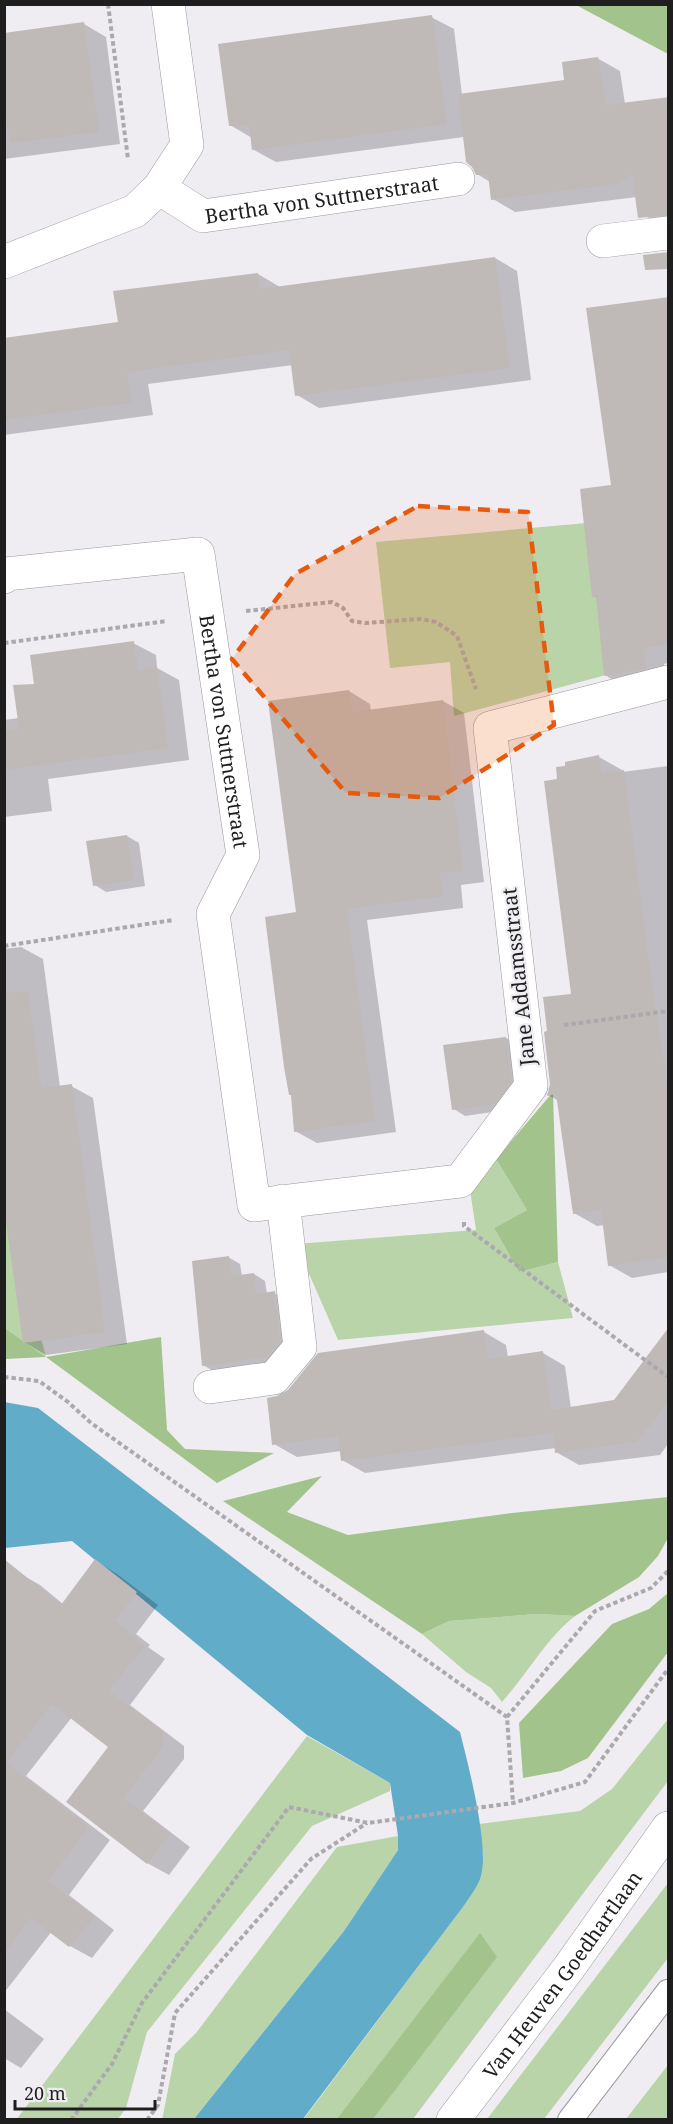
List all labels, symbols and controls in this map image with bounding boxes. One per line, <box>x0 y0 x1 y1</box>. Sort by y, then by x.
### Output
street label: Bertha von Suttnerstraat <box>203 168 440 229</box>
street label: Bertha von Suttnerstraat <box>194 613 255 850</box>
street label: Jane Addamsstraat <box>495 886 541 1069</box>
street label: Van Heuven Goedhartlaan <box>476 1865 648 2084</box>
scale bar <box>15 2073 154 2111</box>
text: 20 m <box>24 2081 66 2105</box>

